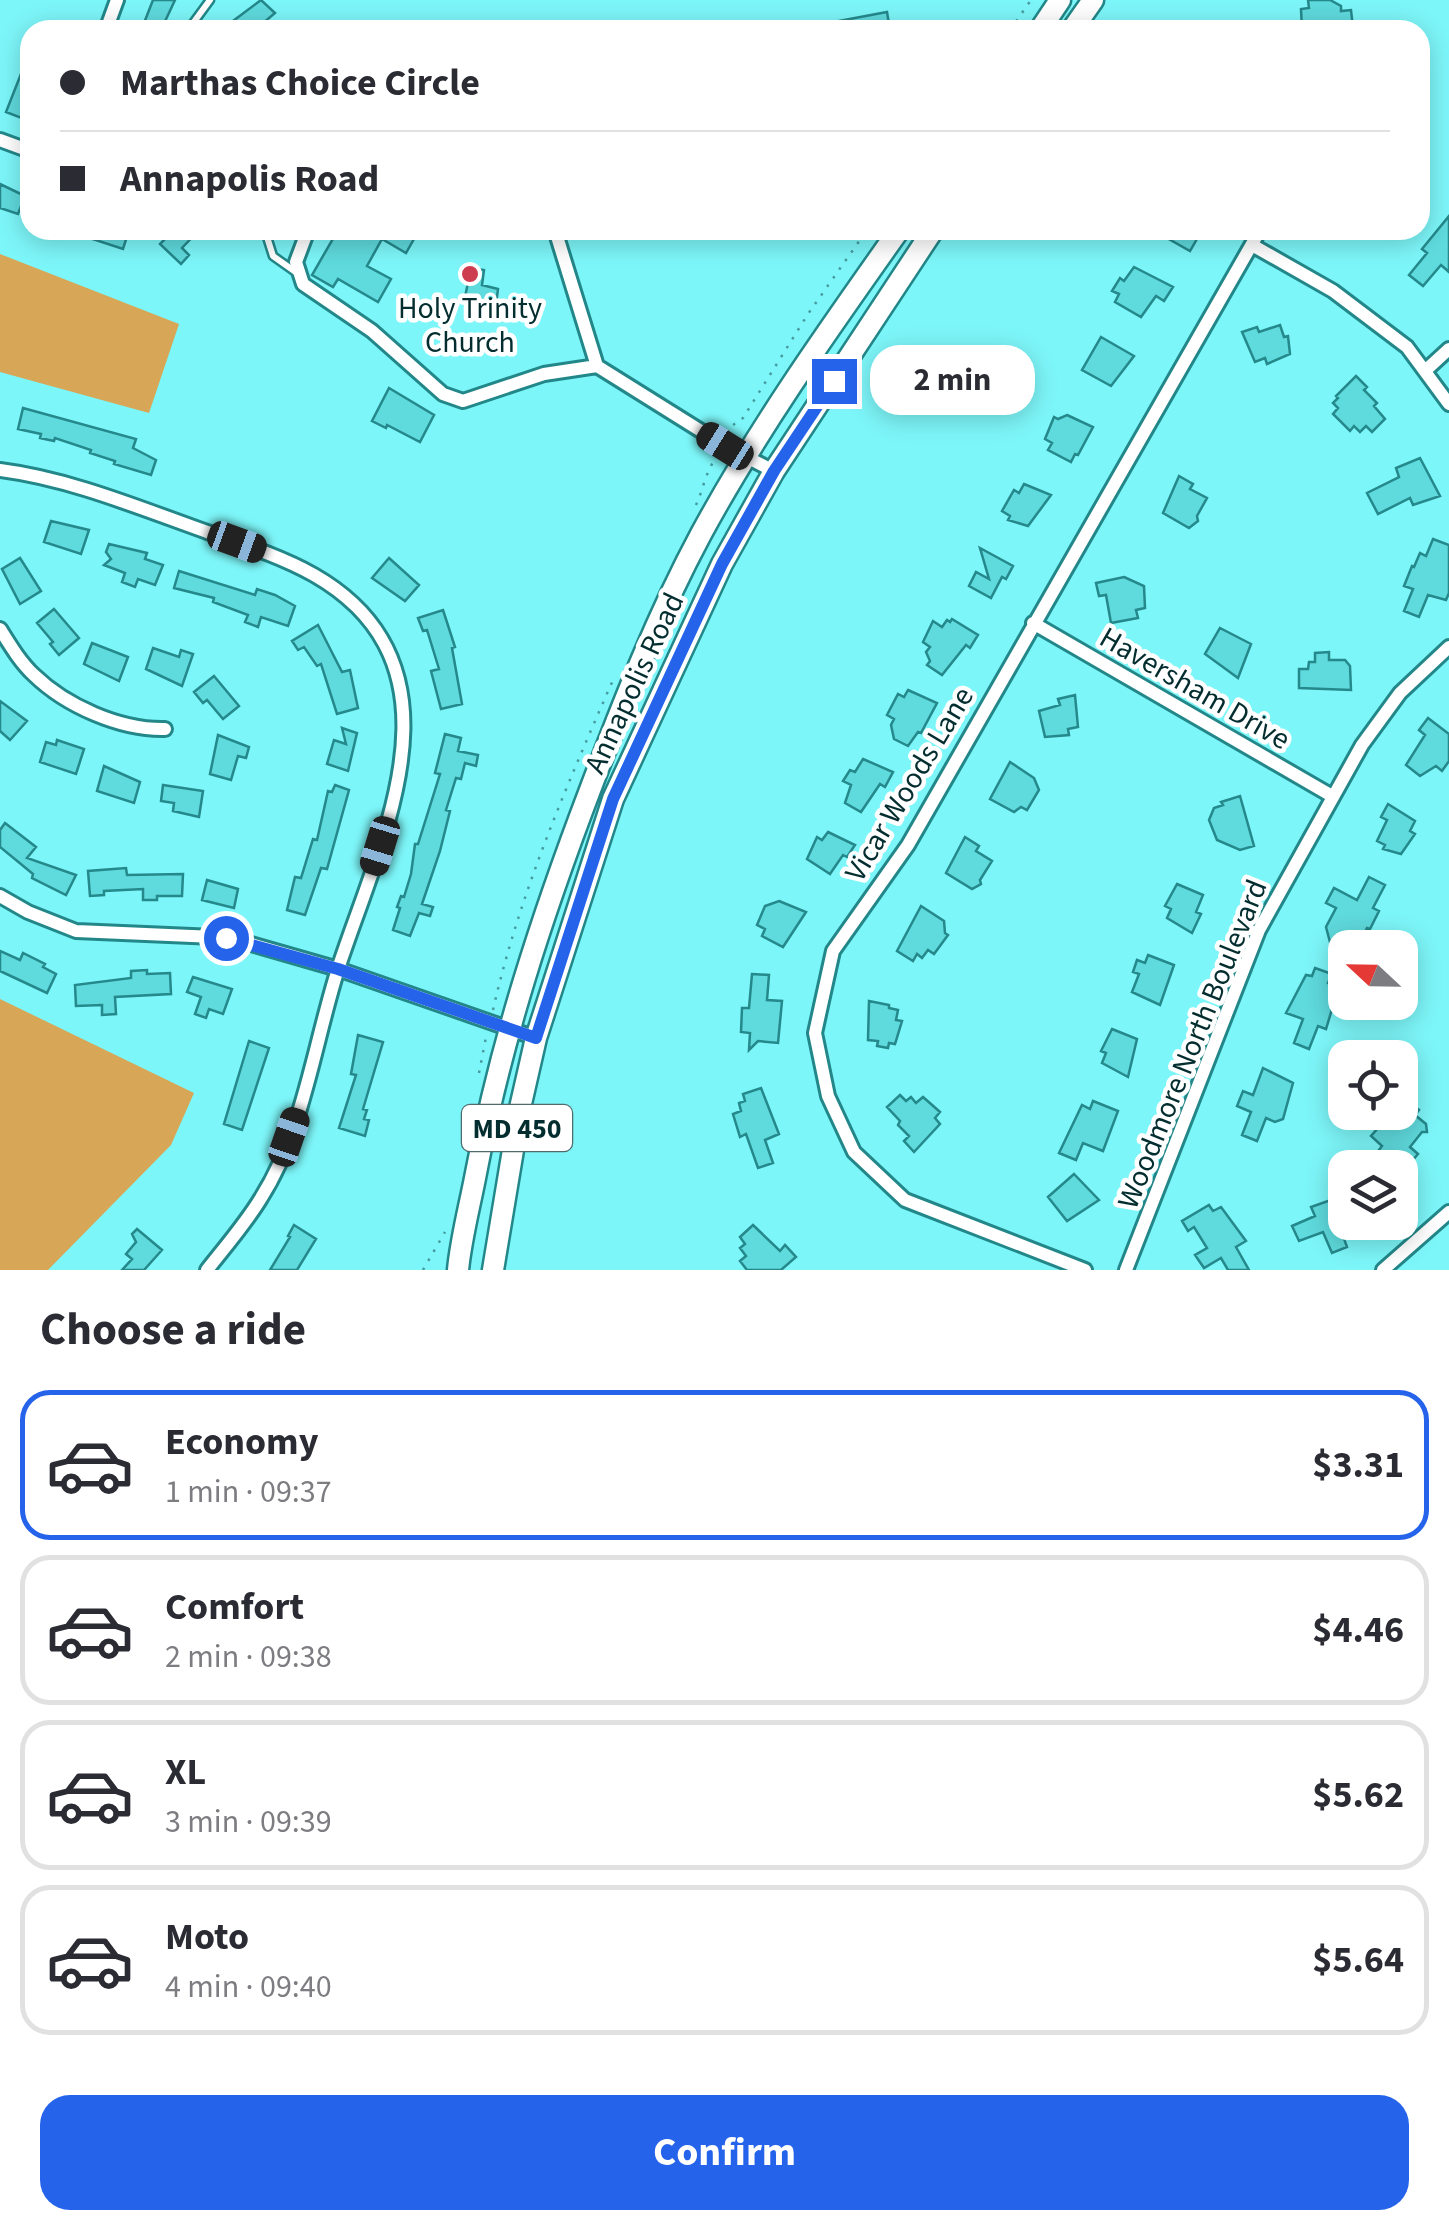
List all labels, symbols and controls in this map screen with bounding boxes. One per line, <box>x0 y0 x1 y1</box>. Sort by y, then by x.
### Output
text: Marthas Choice Circle <box>120 56 480 110</box>
text: Annapolis Road <box>120 152 379 206</box>
marker: Holy Trinity Church <box>459 263 481 285</box>
place label: Holy Trinity Church <box>398 287 542 364</box>
callout: 2 min <box>869 346 1034 416</box>
text: 2 min <box>914 357 991 403</box>
route end <box>812 359 857 404</box>
car <box>692 417 758 475</box>
car <box>204 518 270 566</box>
street label: Annapolis Road <box>574 586 695 781</box>
street label: Haversham Drive <box>1091 616 1298 760</box>
street label: Vicar Woods Lane <box>834 679 985 890</box>
car <box>357 813 403 879</box>
street label: Woodmore North Boulevard <box>1107 873 1278 1215</box>
route start <box>204 916 249 961</box>
north arrow <box>1328 930 1418 1020</box>
map controls <box>1328 930 1418 1240</box>
button: locate <box>1328 1040 1418 1130</box>
car <box>265 1104 313 1170</box>
road number: MD 450 <box>462 1105 572 1151</box>
button: layers <box>1328 1150 1418 1240</box>
text: Choose a ride <box>40 1298 306 1362</box>
text: Economy <box>165 1415 318 1469</box>
icon: car <box>45 1420 135 1510</box>
text: $3.31 <box>1312 1438 1404 1492</box>
text: 1 min · 09:37 <box>165 1469 332 1515</box>
text: Comfort <box>165 1580 304 1634</box>
icon: car <box>45 1585 135 1675</box>
text: $4.46 <box>1312 1603 1404 1657</box>
text: 2 min · 09:38 <box>165 1634 332 1680</box>
text: XL <box>165 1745 206 1799</box>
icon: car <box>45 1750 135 1840</box>
text: $5.62 <box>1312 1768 1404 1822</box>
text: 3 min · 09:39 <box>165 1799 332 1845</box>
text: Moto <box>165 1910 249 1964</box>
icon: car <box>45 1915 135 2005</box>
text: $5.64 <box>1312 1933 1404 1987</box>
text: 4 min · 09:40 <box>165 1964 332 2010</box>
button: Confirm <box>40 2095 1409 2210</box>

